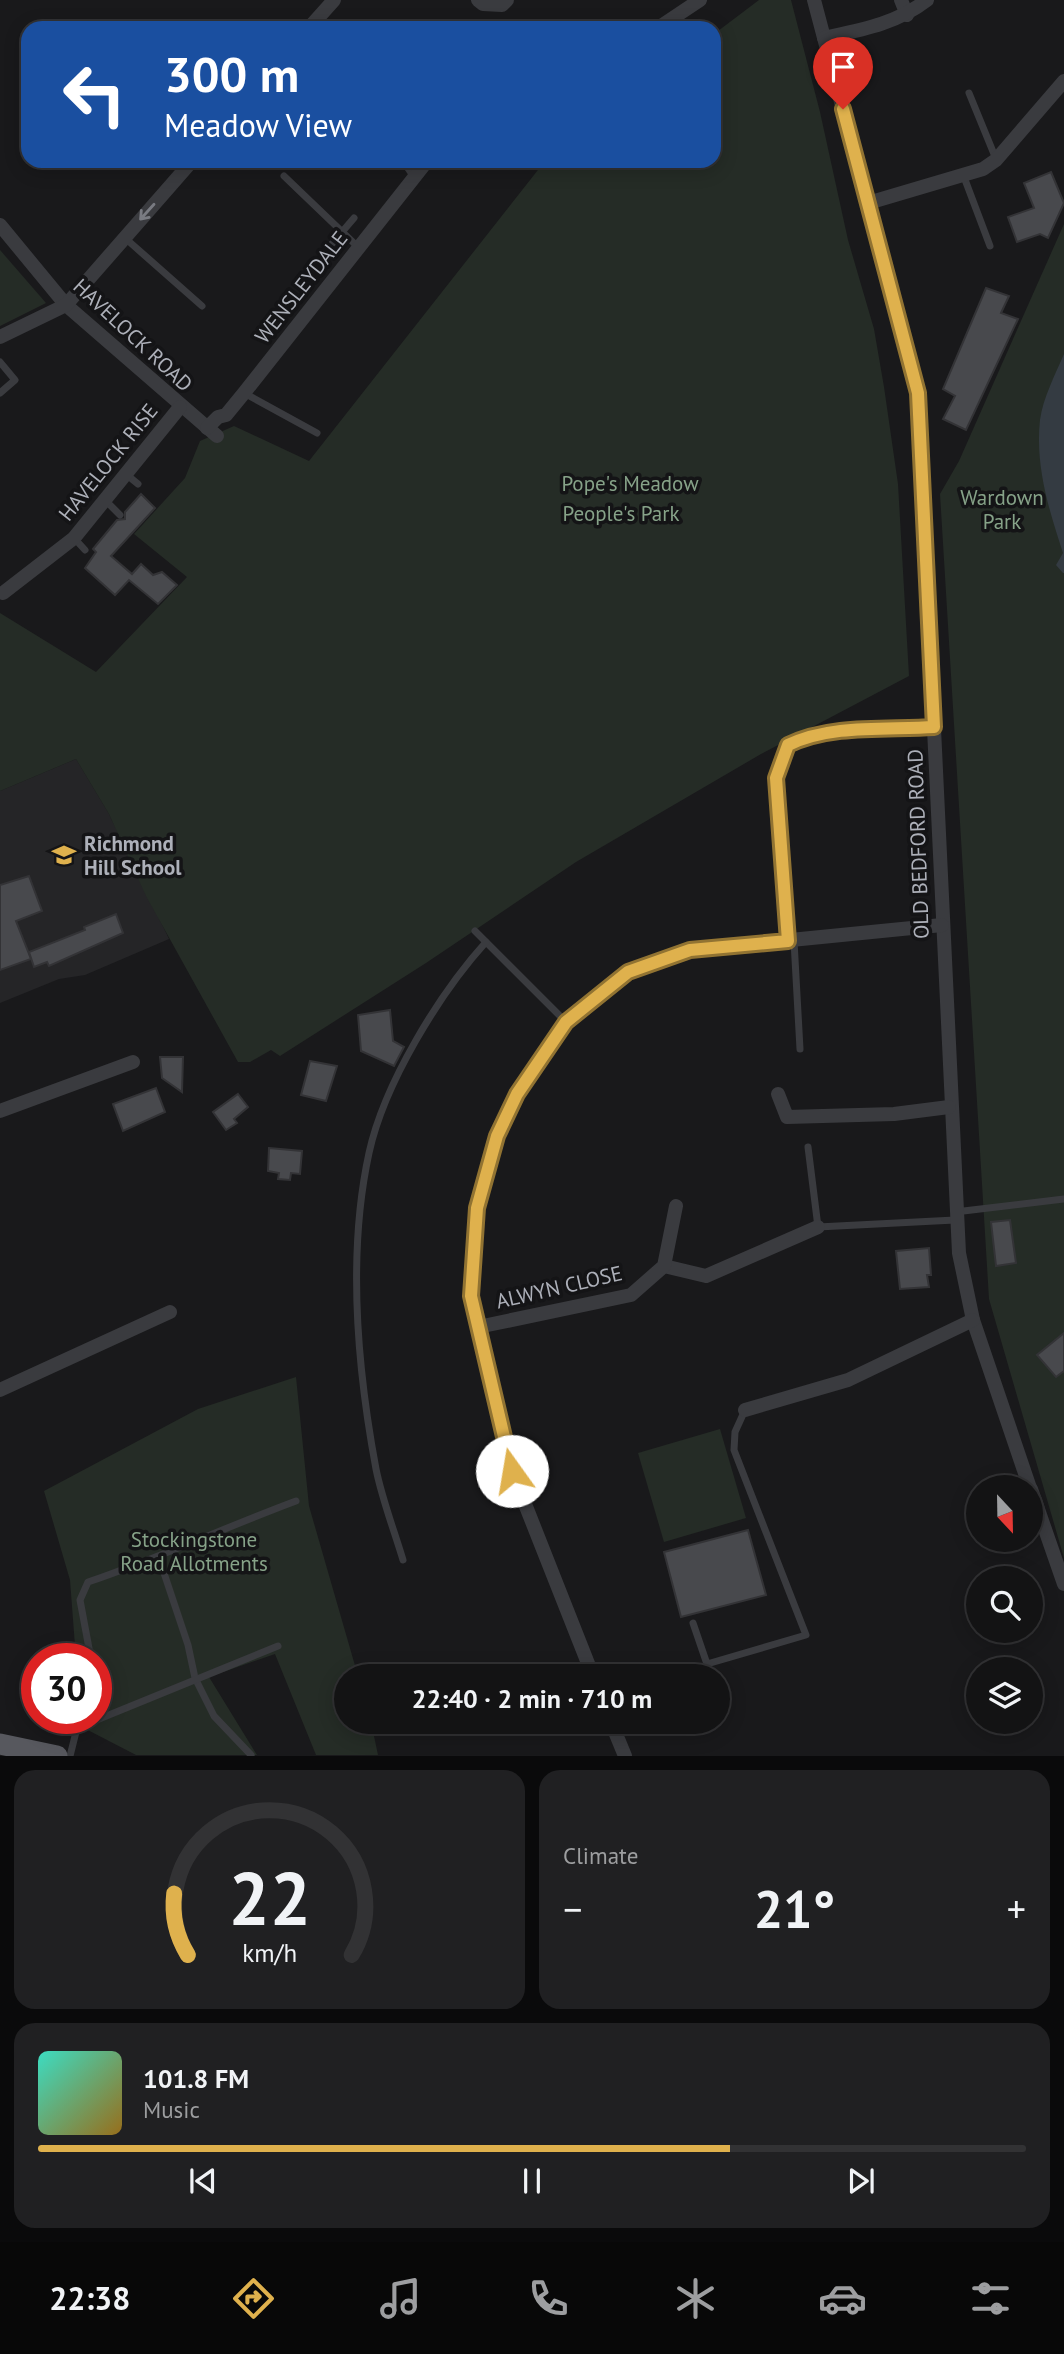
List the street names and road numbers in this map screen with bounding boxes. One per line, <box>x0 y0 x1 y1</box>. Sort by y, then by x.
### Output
street label: WENSLEYDALE <box>249 225 353 349</box>
street label: HAVELOCK ROAD <box>68 273 198 397</box>
street label: HAVELOCK RISE <box>52 398 164 526</box>
street label: OLD BEDFORD ROAD <box>901 748 935 940</box>
street label: ALWYN CLOSE <box>493 1259 625 1315</box>

